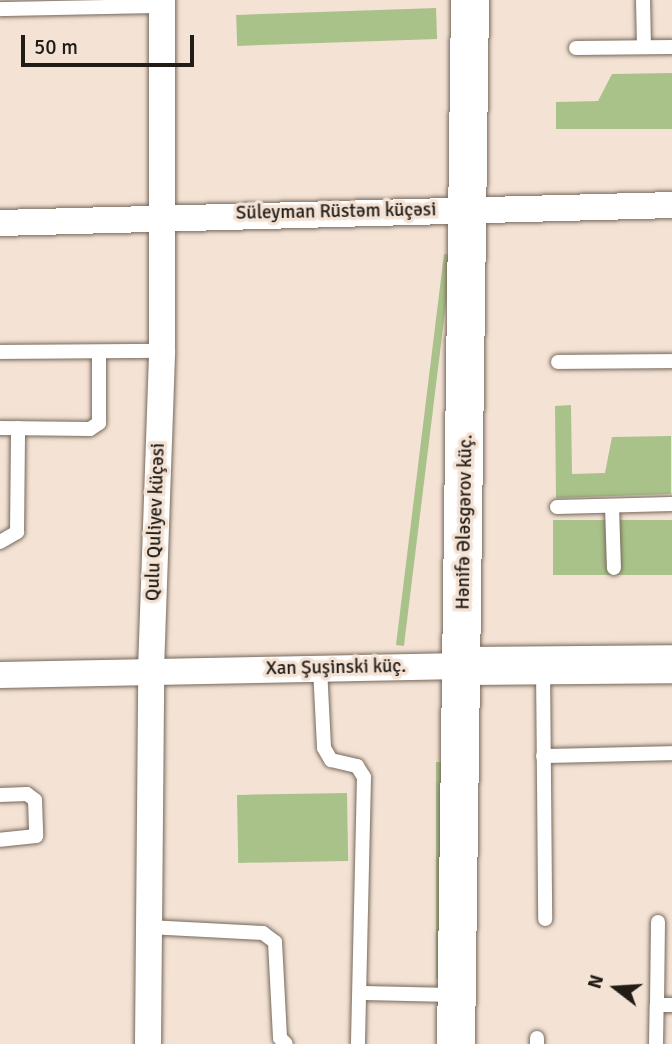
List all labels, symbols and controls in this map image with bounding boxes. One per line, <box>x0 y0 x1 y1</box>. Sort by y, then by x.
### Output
scale bar <box>24 21 198 65</box>
text: 50 m <box>34 34 78 60</box>
street label: Süleyman Rüstəm küçəsi <box>236 199 436 225</box>
street label: Hənifə Ələsgərov küç. <box>452 434 478 610</box>
street label: Qulu Quliyev küçəsi <box>142 443 170 601</box>
street label: Xan Şuşinski küç. <box>266 655 406 681</box>
north arrow <box>581 953 651 1023</box>
text: N <box>583 972 609 992</box>

